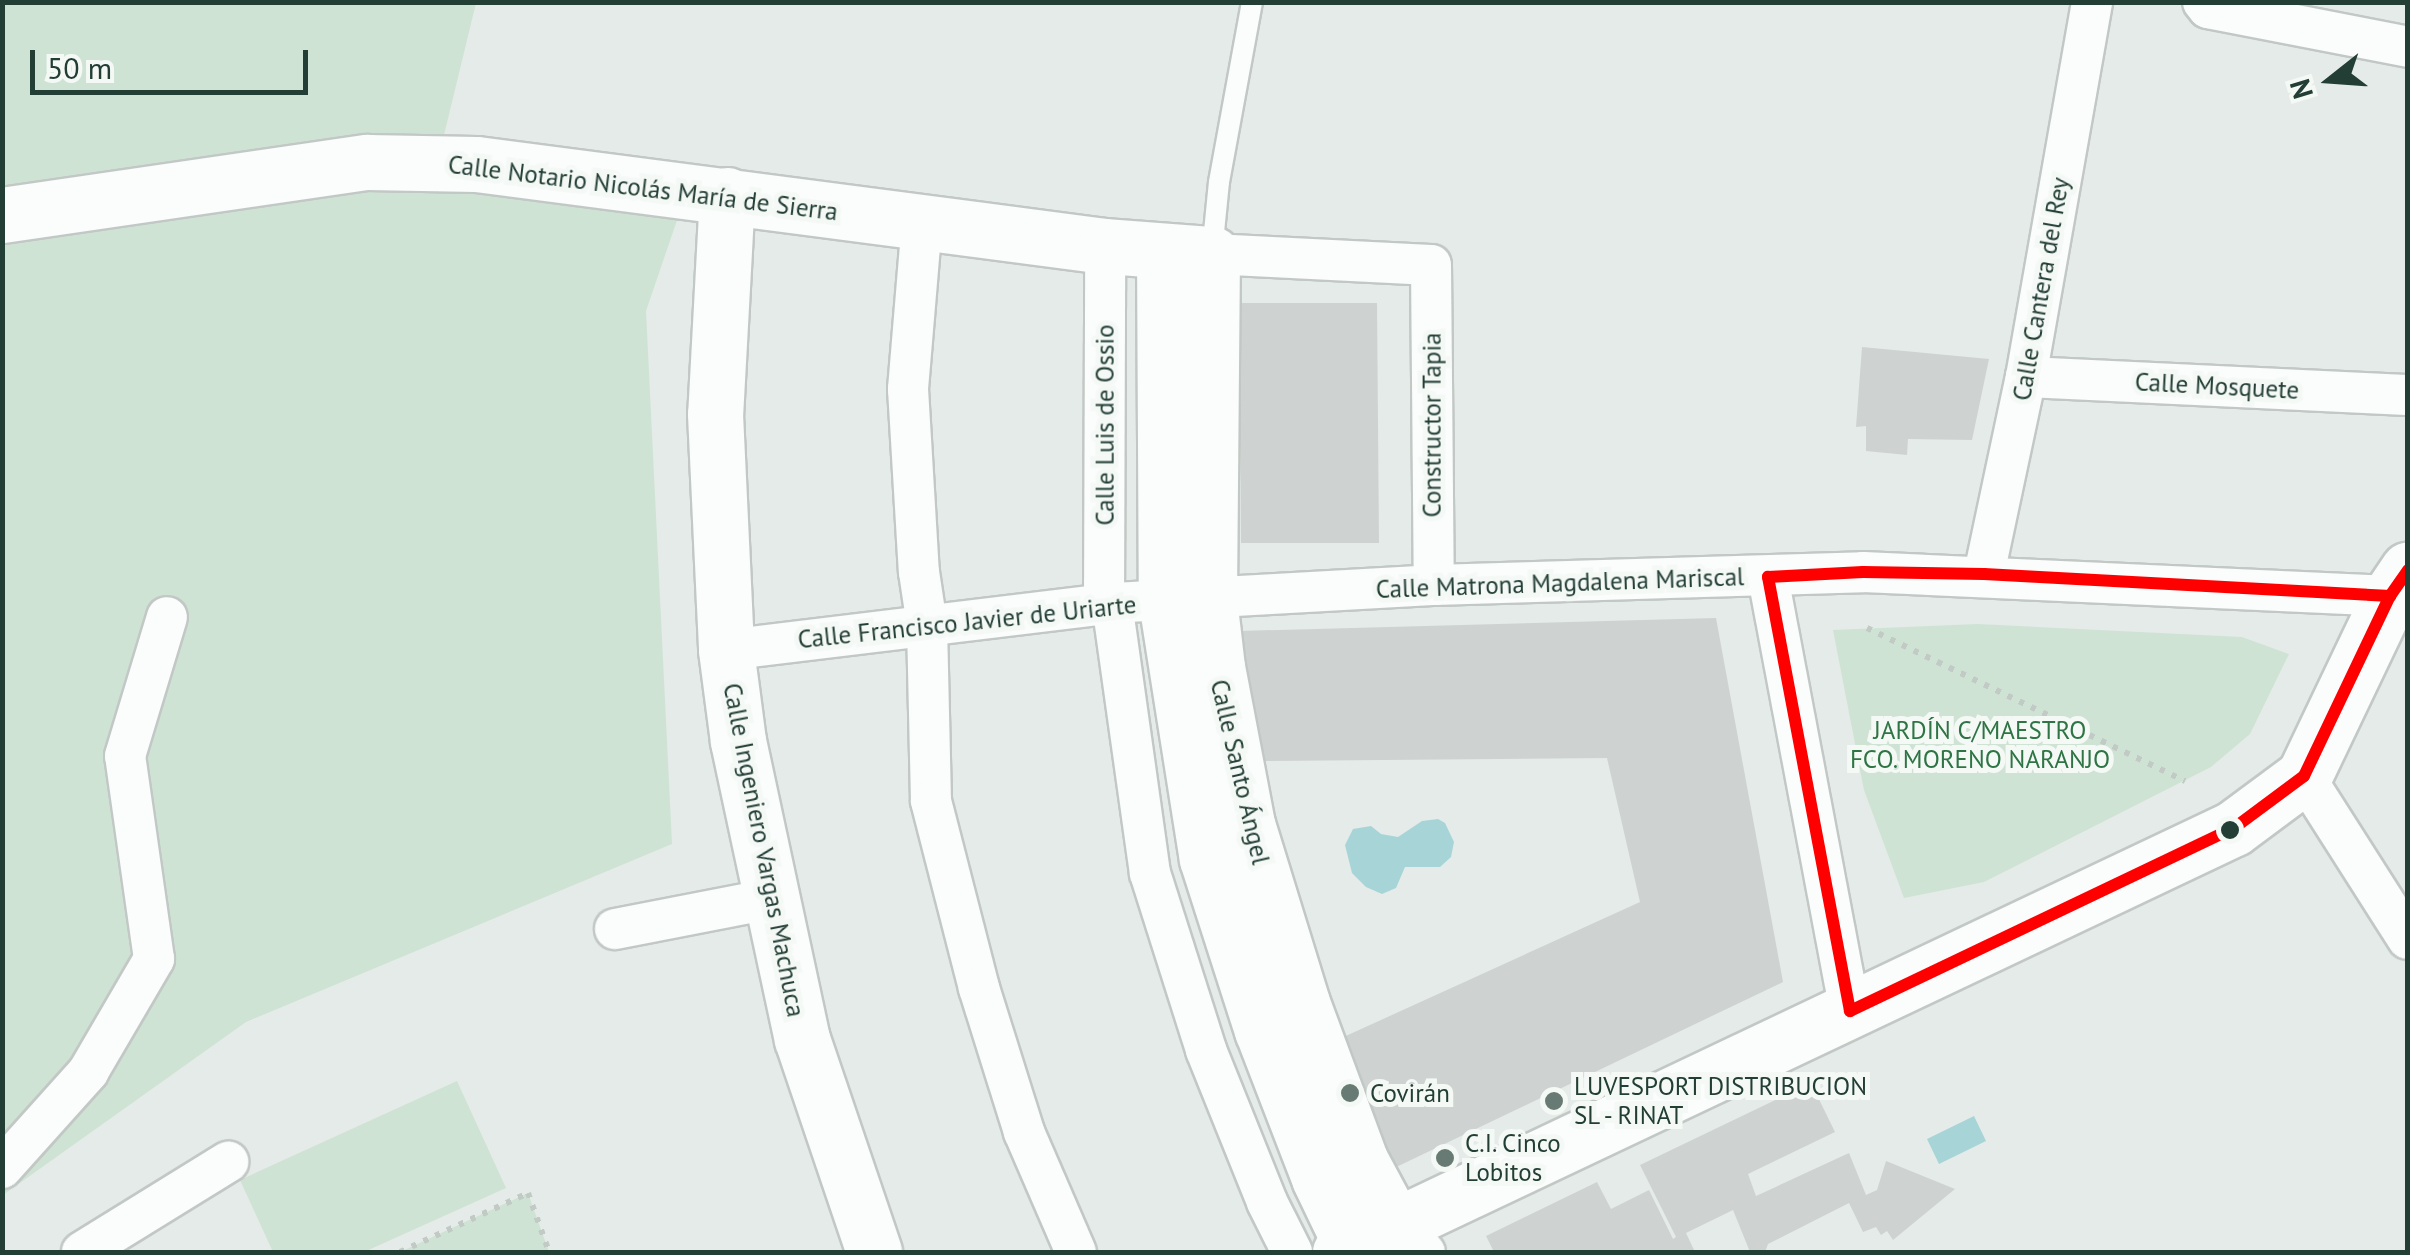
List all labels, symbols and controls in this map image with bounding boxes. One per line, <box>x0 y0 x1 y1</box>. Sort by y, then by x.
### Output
scale bar <box>35 30 312 92</box>
north arrow <box>2280 30 2380 130</box>
text: 50 m <box>47 48 112 87</box>
text: N <box>2280 75 2321 103</box>
street label: Calle Notario Nicolás María de Sierra <box>446 149 840 227</box>
street label: Calle Cantera del Rey <box>2007 175 2075 403</box>
street label: Calle Luis de Ossio <box>1090 324 1120 526</box>
street label: Constructor Tapia <box>1417 332 1447 518</box>
street label: Calle Mosquete <box>2134 367 2300 405</box>
street label: Calle Matrona Magdalena Mariscal <box>1375 562 1745 604</box>
street label: Calle Francisco Javier de Uriarte <box>796 589 1138 655</box>
street label: Calle Santo Ángel <box>1204 676 1276 868</box>
street label: Calle Ingeniero Vargas Machuca <box>717 680 811 1020</box>
park label: JARDÍN C/MAESTRO FCO. MORENO NARANJO <box>1849 716 2111 775</box>
unlabelled marker <box>2220 820 2240 840</box>
place label: LUVESPORT DISTRIBUCION SL - RINAT <box>1574 1072 1868 1131</box>
place label: Covirán <box>1370 1078 1450 1108</box>
marker: Covirán <box>1339 1082 1361 1104</box>
marker: LUVESPORT DISTRIBUCION SL - RINAT <box>1543 1090 1565 1112</box>
place label: C.I. Cinco Lobitos <box>1465 1129 1563 1188</box>
marker: C.I. Cinco Lobitos <box>1434 1147 1456 1169</box>

